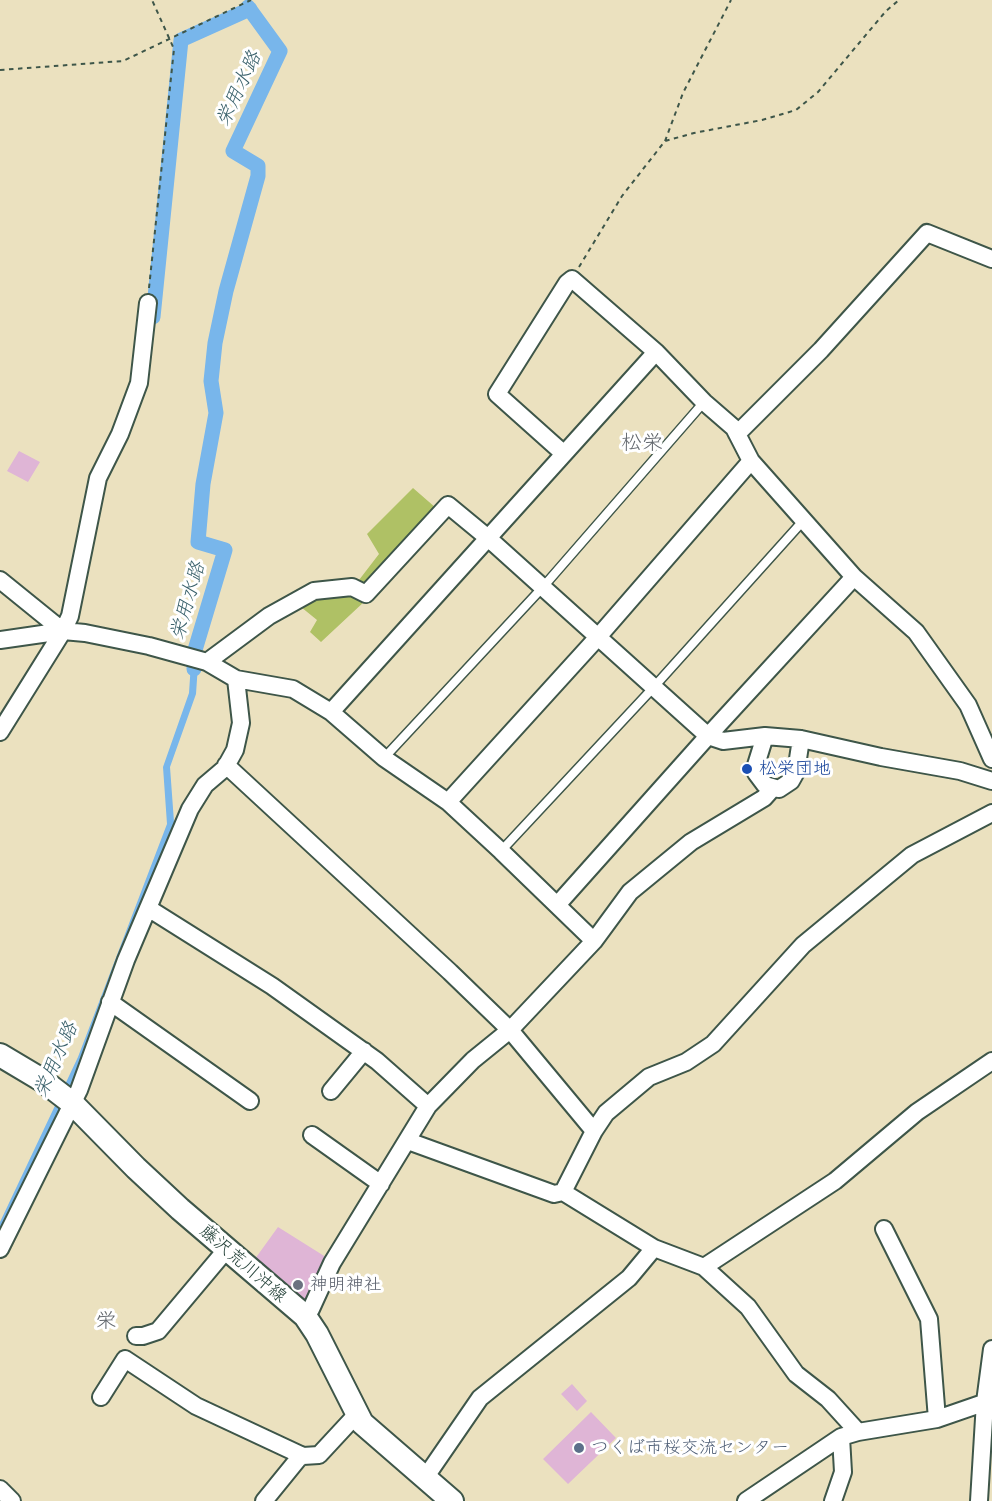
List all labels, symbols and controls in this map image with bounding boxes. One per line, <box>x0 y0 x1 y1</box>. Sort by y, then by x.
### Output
water label: 栄用水路 <box>211 48 267 130</box>
district label: 松栄 <box>621 430 663 456</box>
water label: 栄用水路 <box>165 559 211 643</box>
place label: 松栄団地 <box>759 758 831 780</box>
marker: 松栄団地 <box>740 762 754 776</box>
water label: 栄用水路 <box>29 1019 83 1101</box>
street label: 藤沢荒川沖線 <box>195 1220 291 1308</box>
place label: 神明神社 <box>310 1274 382 1296</box>
marker: 神明神社 <box>291 1278 305 1292</box>
district label: 栄 <box>96 1308 116 1334</box>
place label: つくば市桜交流センター <box>591 1437 789 1459</box>
marker: つくば市桜交流センター <box>572 1441 586 1455</box>

